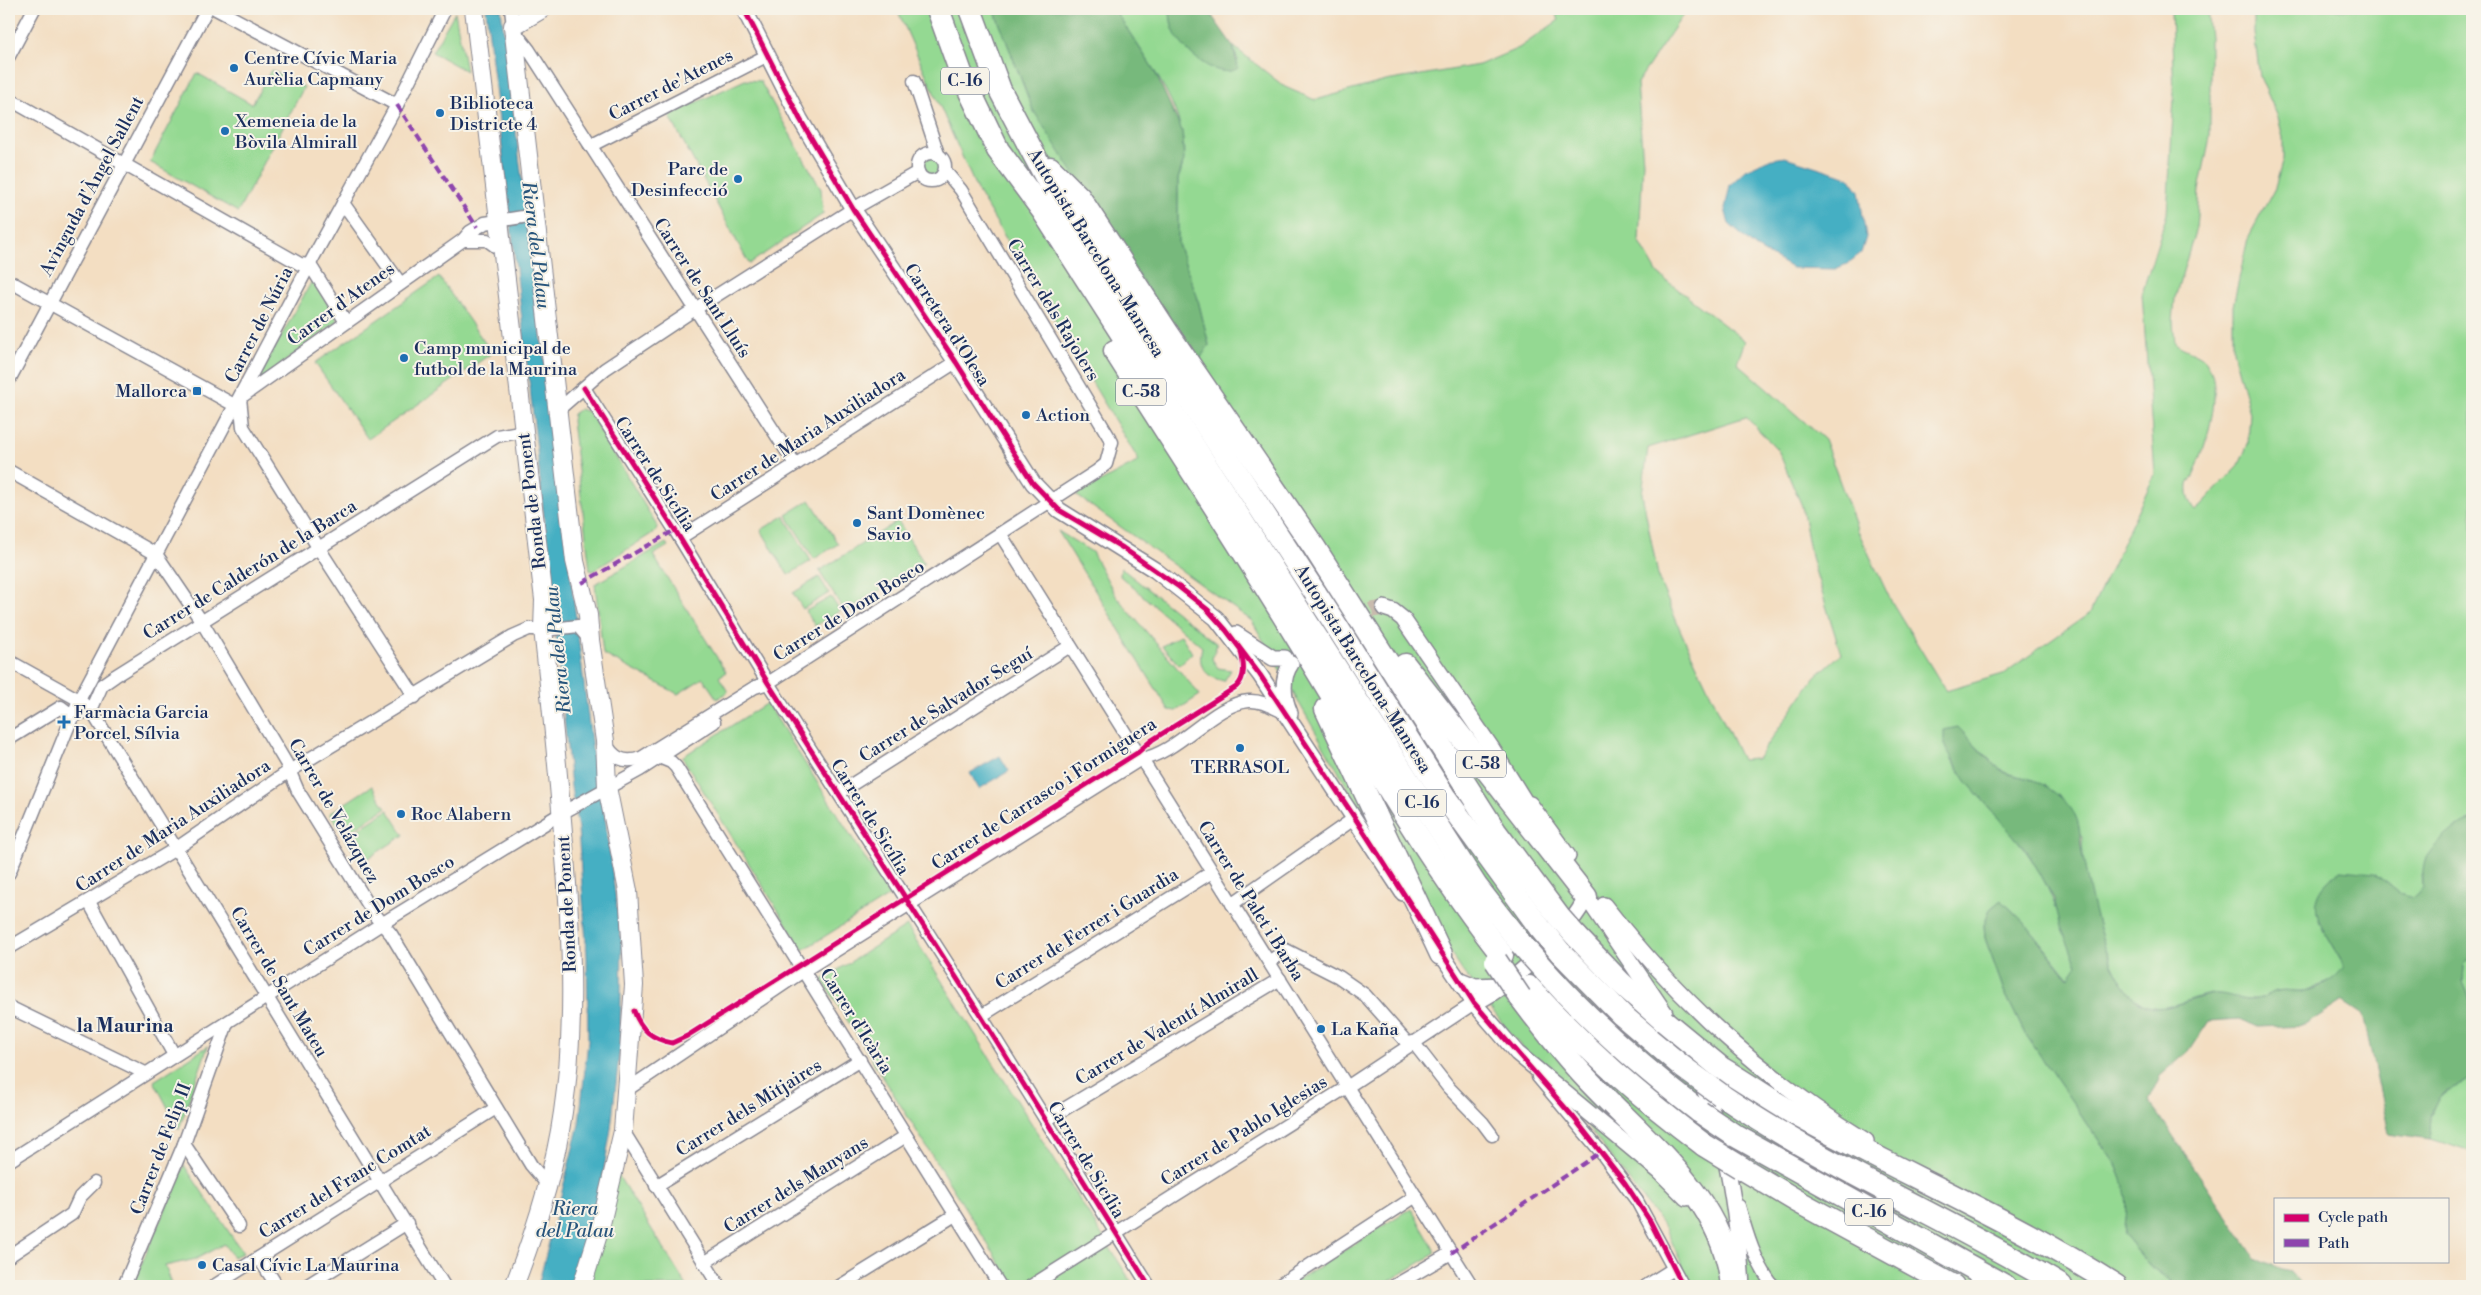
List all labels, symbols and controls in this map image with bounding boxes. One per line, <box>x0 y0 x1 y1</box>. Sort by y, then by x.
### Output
street label: Carrer de'Atenes <box>605 44 737 126</box>
place label: Centre Cívic Maria Aurèlia Capmany <box>243 47 398 91</box>
marker: Centre Cívic Maria Aurèlia Capmany <box>228 62 240 74</box>
road number: C-16 <box>941 68 989 94</box>
street label: Avinguda d'Àngel Sallent <box>34 91 150 281</box>
place label: Biblioteca Districte 4 <box>449 92 538 136</box>
marker: Biblioteca Districte 4 <box>434 107 446 119</box>
place label: Xemeneia de la Bòvila Almirall <box>234 110 358 154</box>
marker: Xemeneia de la Bòvila Almirall <box>219 125 231 137</box>
street label: Autopista Barcelona-Manresa <box>1022 143 1170 362</box>
place label: Parc de Desinfecció <box>631 158 728 202</box>
marker: Parc de Desinfecció <box>732 173 744 185</box>
water label: Riera del Palau <box>516 179 556 310</box>
street label: Carrer de Sant Lluís <box>648 214 756 362</box>
street label: Carrer dels Rajolers <box>1001 235 1105 385</box>
street label: Carrer d'Atenes <box>283 257 399 351</box>
street label: Carretera d'Olesa <box>899 259 996 392</box>
street label: Carrer de Núria <box>220 262 299 387</box>
place label: Camp municipal de futbol de la Maurina <box>414 337 578 381</box>
marker: Camp municipal de futbol de la Maurina <box>398 352 410 364</box>
street label: Carrer de Maria Auxiliadora <box>706 363 911 507</box>
road number: C-58 <box>1116 378 1166 406</box>
place label: Mallorca <box>115 380 188 403</box>
marker: Mallorca <box>191 385 203 397</box>
place label: Action <box>1035 404 1090 427</box>
marker: Action <box>1020 409 1032 421</box>
street label: Carrer de Sicília <box>609 412 701 537</box>
street label: Ronda de Ponent <box>512 431 552 571</box>
street label: Carrer de Calderón de la Barca <box>139 494 362 645</box>
place label: Sant Domènec Savio <box>867 502 985 546</box>
marker: Sant Domènec Savio <box>851 517 863 529</box>
street label: Carrer de Dom Bosco <box>769 555 929 667</box>
street label: Autopista Barcelona-Manresa <box>1289 559 1437 778</box>
water label: Riera del Palau <box>539 585 577 716</box>
street label: Carrer de Salvador Seguí <box>855 642 1038 768</box>
place label: Farmàcia Garcia Porcel, Sílvia <box>74 701 210 745</box>
street label: Carrer de Carrasco i Formiguera <box>927 712 1162 875</box>
marker: Farmàcia Garcia Porcel, Sílvia <box>58 716 70 728</box>
street label: Carrer de Velázquez <box>283 734 385 888</box>
marker: TERRASOL <box>1234 742 1246 754</box>
road number: C-58 <box>1456 751 1506 778</box>
street label: Carrer de Maria Auxiliadora <box>71 754 276 898</box>
street label: Carrer de Sicília <box>825 755 915 880</box>
place label: TERRASOL <box>1191 756 1289 779</box>
road number: C-16 <box>1398 790 1446 816</box>
place label: Roc Alabern <box>411 803 511 826</box>
marker: Roc Alabern <box>395 808 407 820</box>
street label: Carrer de Palet i Barba <box>1192 817 1310 986</box>
street label: Ronda de Ponent <box>552 834 582 973</box>
street label: Carrer de Dom Bosco <box>299 850 459 962</box>
street label: Carrer de Ferrer i Guardia <box>991 863 1184 995</box>
street label: Carrer de Sant Mateu <box>225 902 333 1062</box>
street label: Carrer de Valentí Almirall <box>1071 963 1263 1091</box>
street label: Carrer d'Icària <box>814 964 898 1079</box>
district label: la Maurina <box>76 1014 174 1038</box>
place label: La Kaña <box>1331 1018 1399 1041</box>
marker: La Kaña <box>1315 1023 1327 1035</box>
street label: Carrer dels Mitjaires <box>672 1054 826 1162</box>
street label: Carrer de Pablo Iglesias <box>1156 1070 1332 1192</box>
street label: Carrer de Felip II <box>125 1080 197 1218</box>
street label: Carrer de Sicília <box>1042 1097 1130 1223</box>
street label: Carrer del Franc Comtat <box>255 1119 436 1244</box>
street label: Carrer dels Manyans <box>719 1131 873 1239</box>
water label: Riera del Palau <box>536 1197 614 1243</box>
road number: C-16 <box>1845 1198 1893 1226</box>
legend <box>2274 1198 2448 1262</box>
text: Cycle path <box>2318 1208 2388 1227</box>
text: Path <box>2318 1234 2350 1253</box>
place label: Casal Cívic La Maurina <box>212 1254 400 1277</box>
marker: Casal Cívic La Maurina <box>196 1259 208 1271</box>

